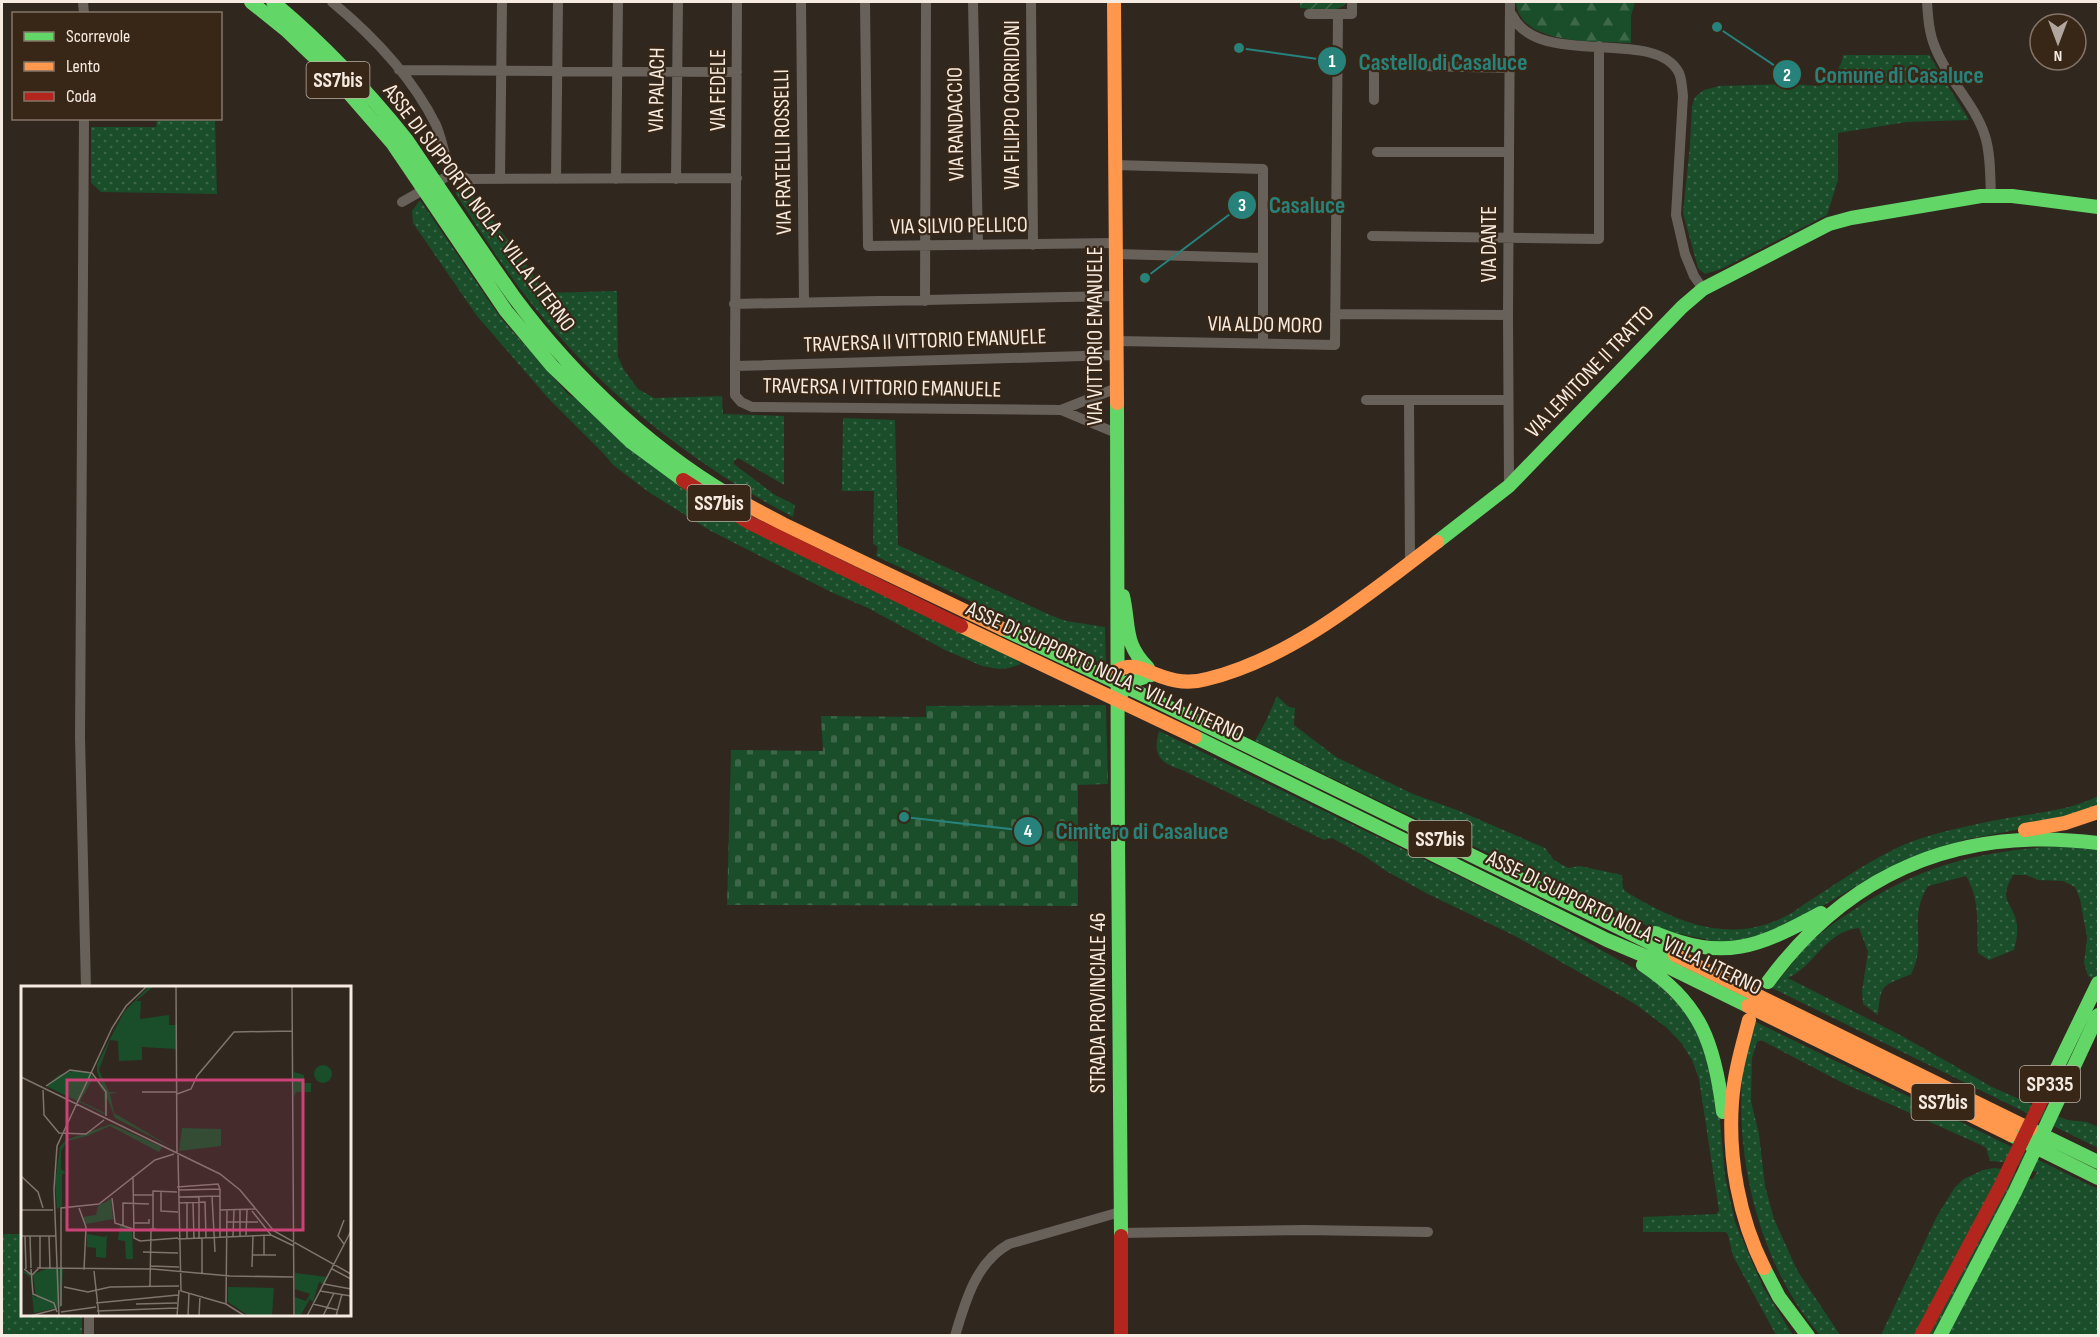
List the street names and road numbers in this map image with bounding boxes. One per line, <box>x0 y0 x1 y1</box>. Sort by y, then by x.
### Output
street label: VIA FILIPPO CORRIDONI <box>999 20 1026 190</box>
street label: VIA PALACH <box>643 47 671 133</box>
street label: VIA FEDELE <box>705 49 732 131</box>
road number: SS7bis <box>306 62 370 98</box>
street label: VIA RANDACCIO <box>942 67 970 181</box>
street label: VIA FRATELLI ROSSELLI <box>768 69 798 235</box>
street label: ASSE DI SUPPORTO NOLA - VILLA LITERNO <box>376 78 581 337</box>
street label: VIA DANTE <box>1476 206 1503 282</box>
street label: VIA SILVIO PELLICO <box>890 211 1028 241</box>
street label: VIA VITTORIO EMANUELE <box>1082 247 1109 425</box>
street label: VIA LEMITONE II TRATTO <box>1520 300 1660 444</box>
street label: VIA ALDO MORO <box>1207 311 1323 339</box>
street label: TRAVERSA II VITTORIO EMANUELE <box>803 323 1047 359</box>
street label: TRAVERSA I VITTORIO EMANUELE <box>762 372 1002 404</box>
road number: SS7bis <box>688 485 750 521</box>
street label: ASSE DI SUPPORTO NOLA - VILLA LITERNO <box>961 595 1248 748</box>
road number: SS7bis <box>1408 821 1472 857</box>
street label: ASSE DI SUPPORTO NOLA - VILLA LITERNO <box>1481 844 1766 1002</box>
street label: STRADA PROVINCIALE 46 <box>1085 913 1112 1093</box>
road number: SP335 <box>2020 1066 2080 1102</box>
road number: SS7bis <box>1912 1084 1974 1120</box>

